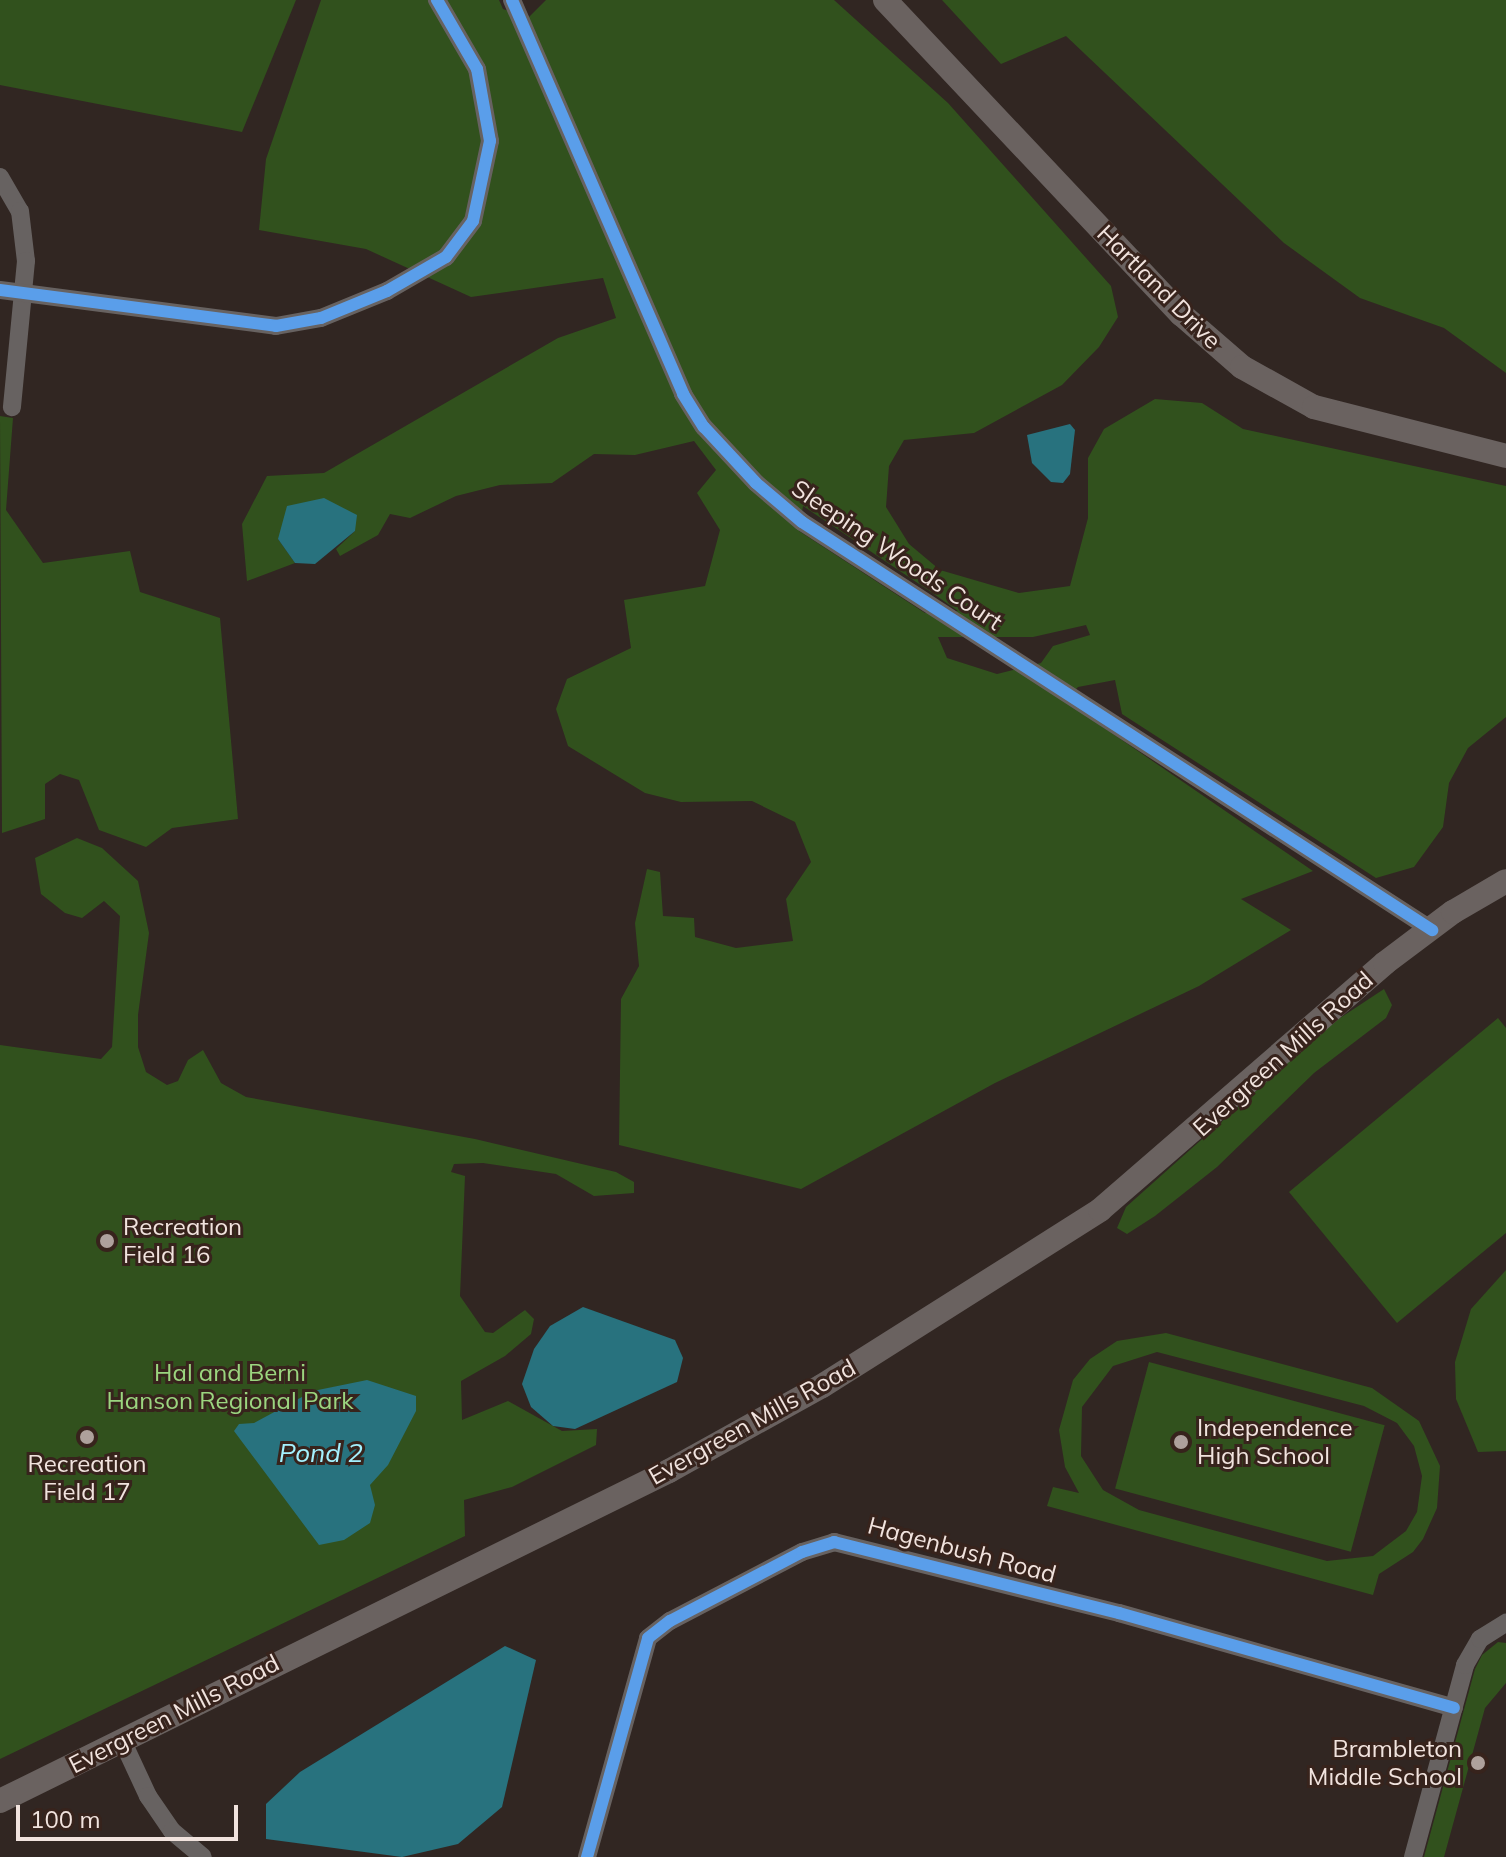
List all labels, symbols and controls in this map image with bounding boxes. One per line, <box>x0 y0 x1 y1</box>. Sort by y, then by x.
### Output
street label: Hartland Drive <box>1091 219 1227 355</box>
street label: Sleeping Woods Court <box>786 474 1008 636</box>
street label: Evergreen Mills Road <box>1187 966 1379 1142</box>
place label: Recreation Field 16 <box>123 1213 242 1269</box>
marker: Recreation Field 16 <box>98 1232 116 1250</box>
street label: Evergreen Mills Road <box>643 1353 861 1491</box>
park label: Hal and Berni Hanson Regional Park <box>106 1359 354 1415</box>
place label: Independence High School <box>1197 1414 1352 1470</box>
marker: Recreation Field 17 <box>78 1428 96 1446</box>
marker: Independence High School <box>1172 1433 1190 1451</box>
water label: Pond 2 <box>279 1437 363 1469</box>
place label: Recreation Field 17 <box>27 1450 147 1506</box>
street label: Hagenbush Road <box>865 1511 1059 1589</box>
street label: Evergreen Mills Road <box>64 1648 284 1780</box>
place label: Brambleton Middle School <box>1308 1735 1462 1791</box>
marker: Brambleton Middle School <box>1469 1754 1487 1772</box>
scale bar <box>20 1789 242 1839</box>
text: 100 m <box>30 1804 101 1834</box>

